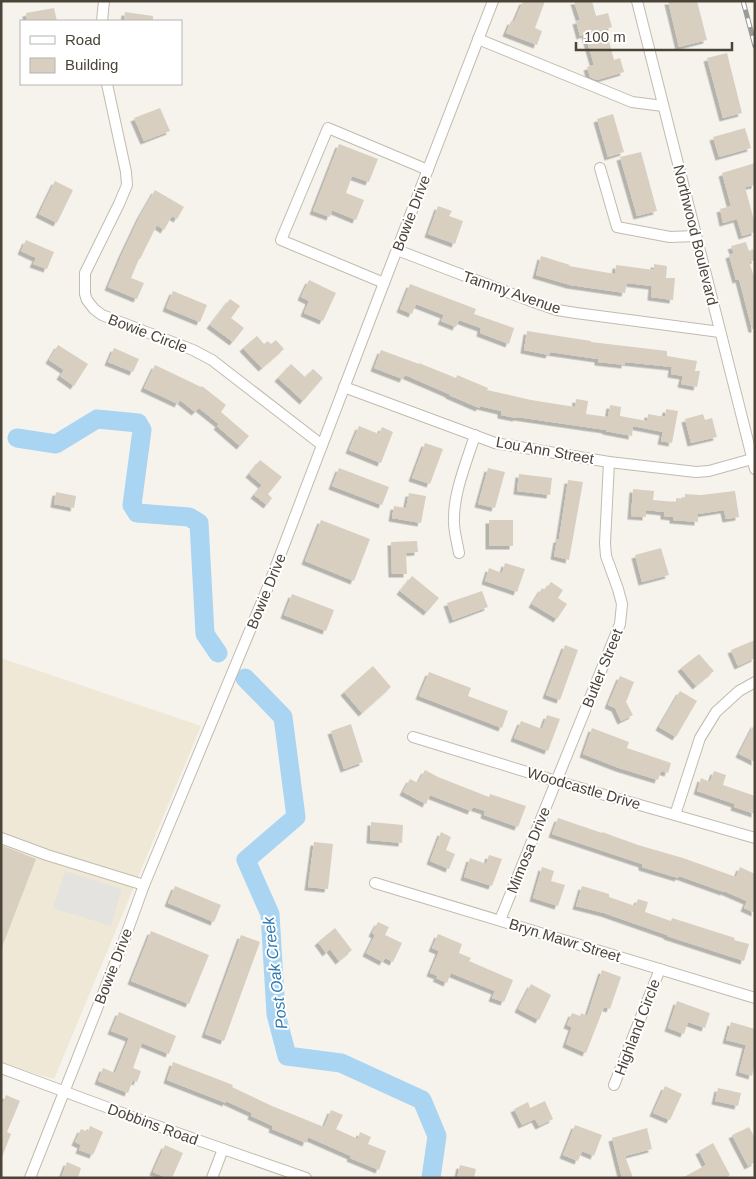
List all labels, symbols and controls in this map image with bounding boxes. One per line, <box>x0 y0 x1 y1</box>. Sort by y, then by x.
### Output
legend <box>20 20 182 85</box>
scale bar <box>576 20 732 52</box>
text: 100 m <box>584 28 626 45</box>
text: Road <box>65 31 101 48</box>
text: Building <box>65 56 118 73</box>
street label: Northwood Boulevard <box>670 163 722 307</box>
street label: Bowie Drive <box>389 173 433 253</box>
street label: Tammy Avenue <box>461 267 563 317</box>
street label: Bowie Circle <box>106 310 190 356</box>
street label: Lou Ann Street <box>495 433 596 467</box>
street label: Bowie Drive <box>243 551 289 631</box>
street label: Butler Street <box>579 625 626 710</box>
street label: Woodcastle Drive <box>525 764 643 812</box>
street label: Mimosa Drive <box>503 804 553 896</box>
water label: Post Oak Creek <box>260 915 290 1030</box>
street label: Bryn Mawr Street <box>507 915 624 965</box>
street label: Bowie Drive <box>91 926 135 1006</box>
street label: Highland Circle <box>611 976 663 1078</box>
street label: Dobbins Road <box>105 1100 201 1148</box>

